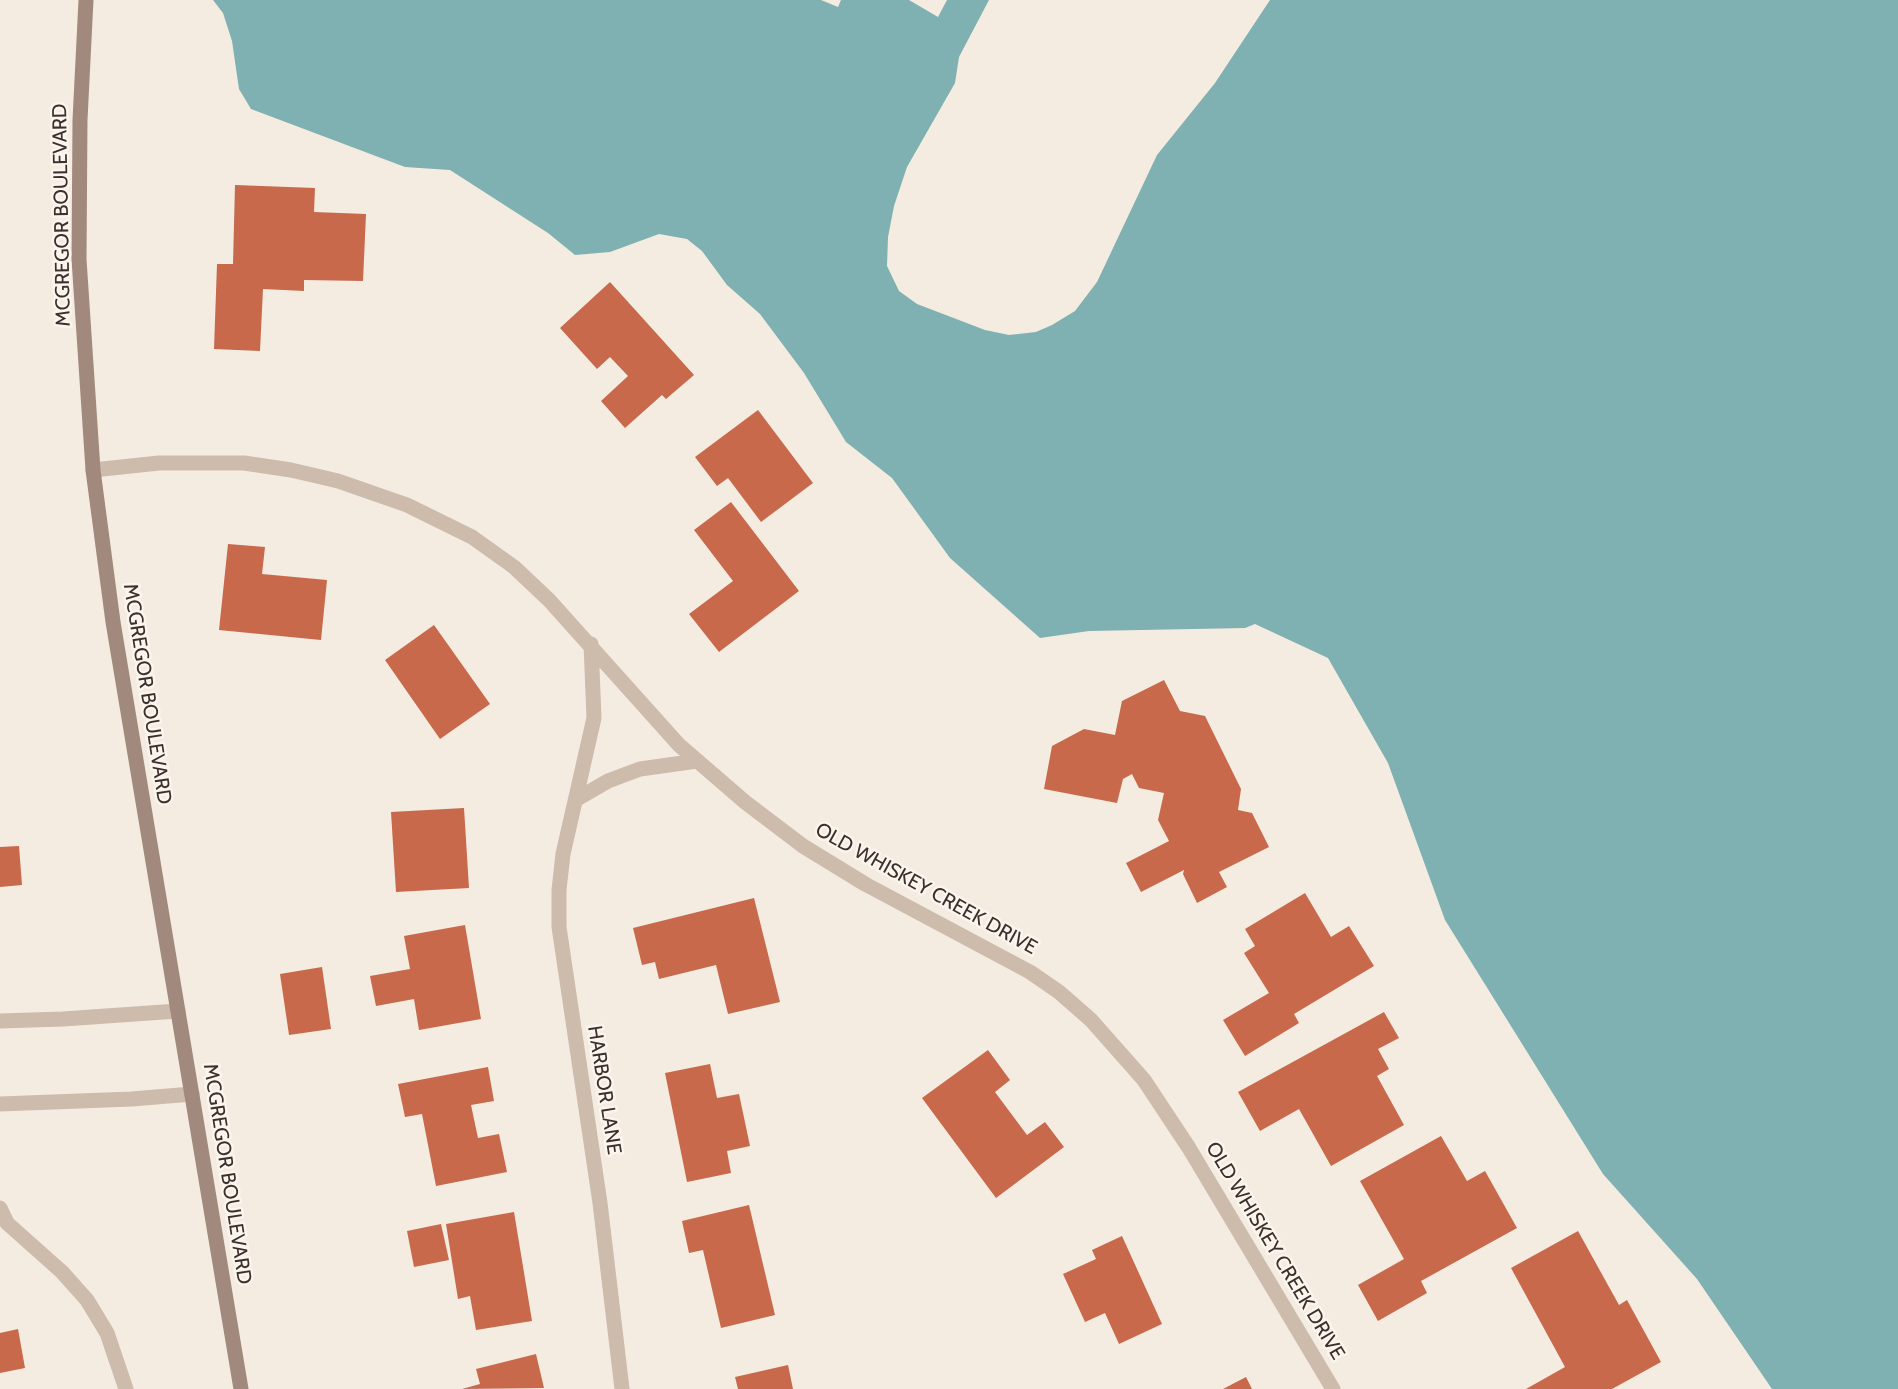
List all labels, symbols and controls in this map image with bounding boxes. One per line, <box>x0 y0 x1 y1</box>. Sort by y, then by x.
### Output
street label: MCGREGOR BOULEVARD <box>48 103 76 327</box>
street label: MCGREGOR BOULEVARD <box>118 582 176 806</box>
street label: OLD WHISKEY CREEK DRIVE <box>811 818 1041 960</box>
street label: HARBOR LANE <box>582 1024 626 1156</box>
street label: MCGREGOR BOULEVARD <box>198 1062 256 1286</box>
street label: OLD WHISKEY CREEK DRIVE <box>1200 1138 1350 1364</box>

